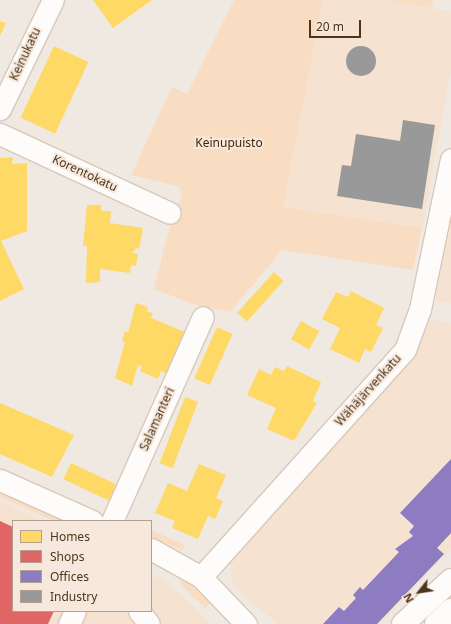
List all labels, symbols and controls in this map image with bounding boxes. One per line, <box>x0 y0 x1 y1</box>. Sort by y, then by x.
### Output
scale bar <box>311 12 363 38</box>
text: 20 m <box>316 18 344 35</box>
street label: Keinukatu <box>6 25 44 83</box>
park label: Keinupuisto <box>195 136 263 150</box>
street label: Korentokatu <box>50 152 120 194</box>
street label: Wähäjärvenkatu <box>332 351 404 429</box>
street label: Salamanteri <box>137 385 177 453</box>
legend <box>12 520 152 612</box>
text: Homes <box>50 528 90 545</box>
text: Shops <box>50 548 84 565</box>
text: Offices <box>50 568 89 585</box>
north arrow <box>399 572 439 612</box>
text: Industry <box>50 588 97 605</box>
text: N <box>399 591 417 606</box>

